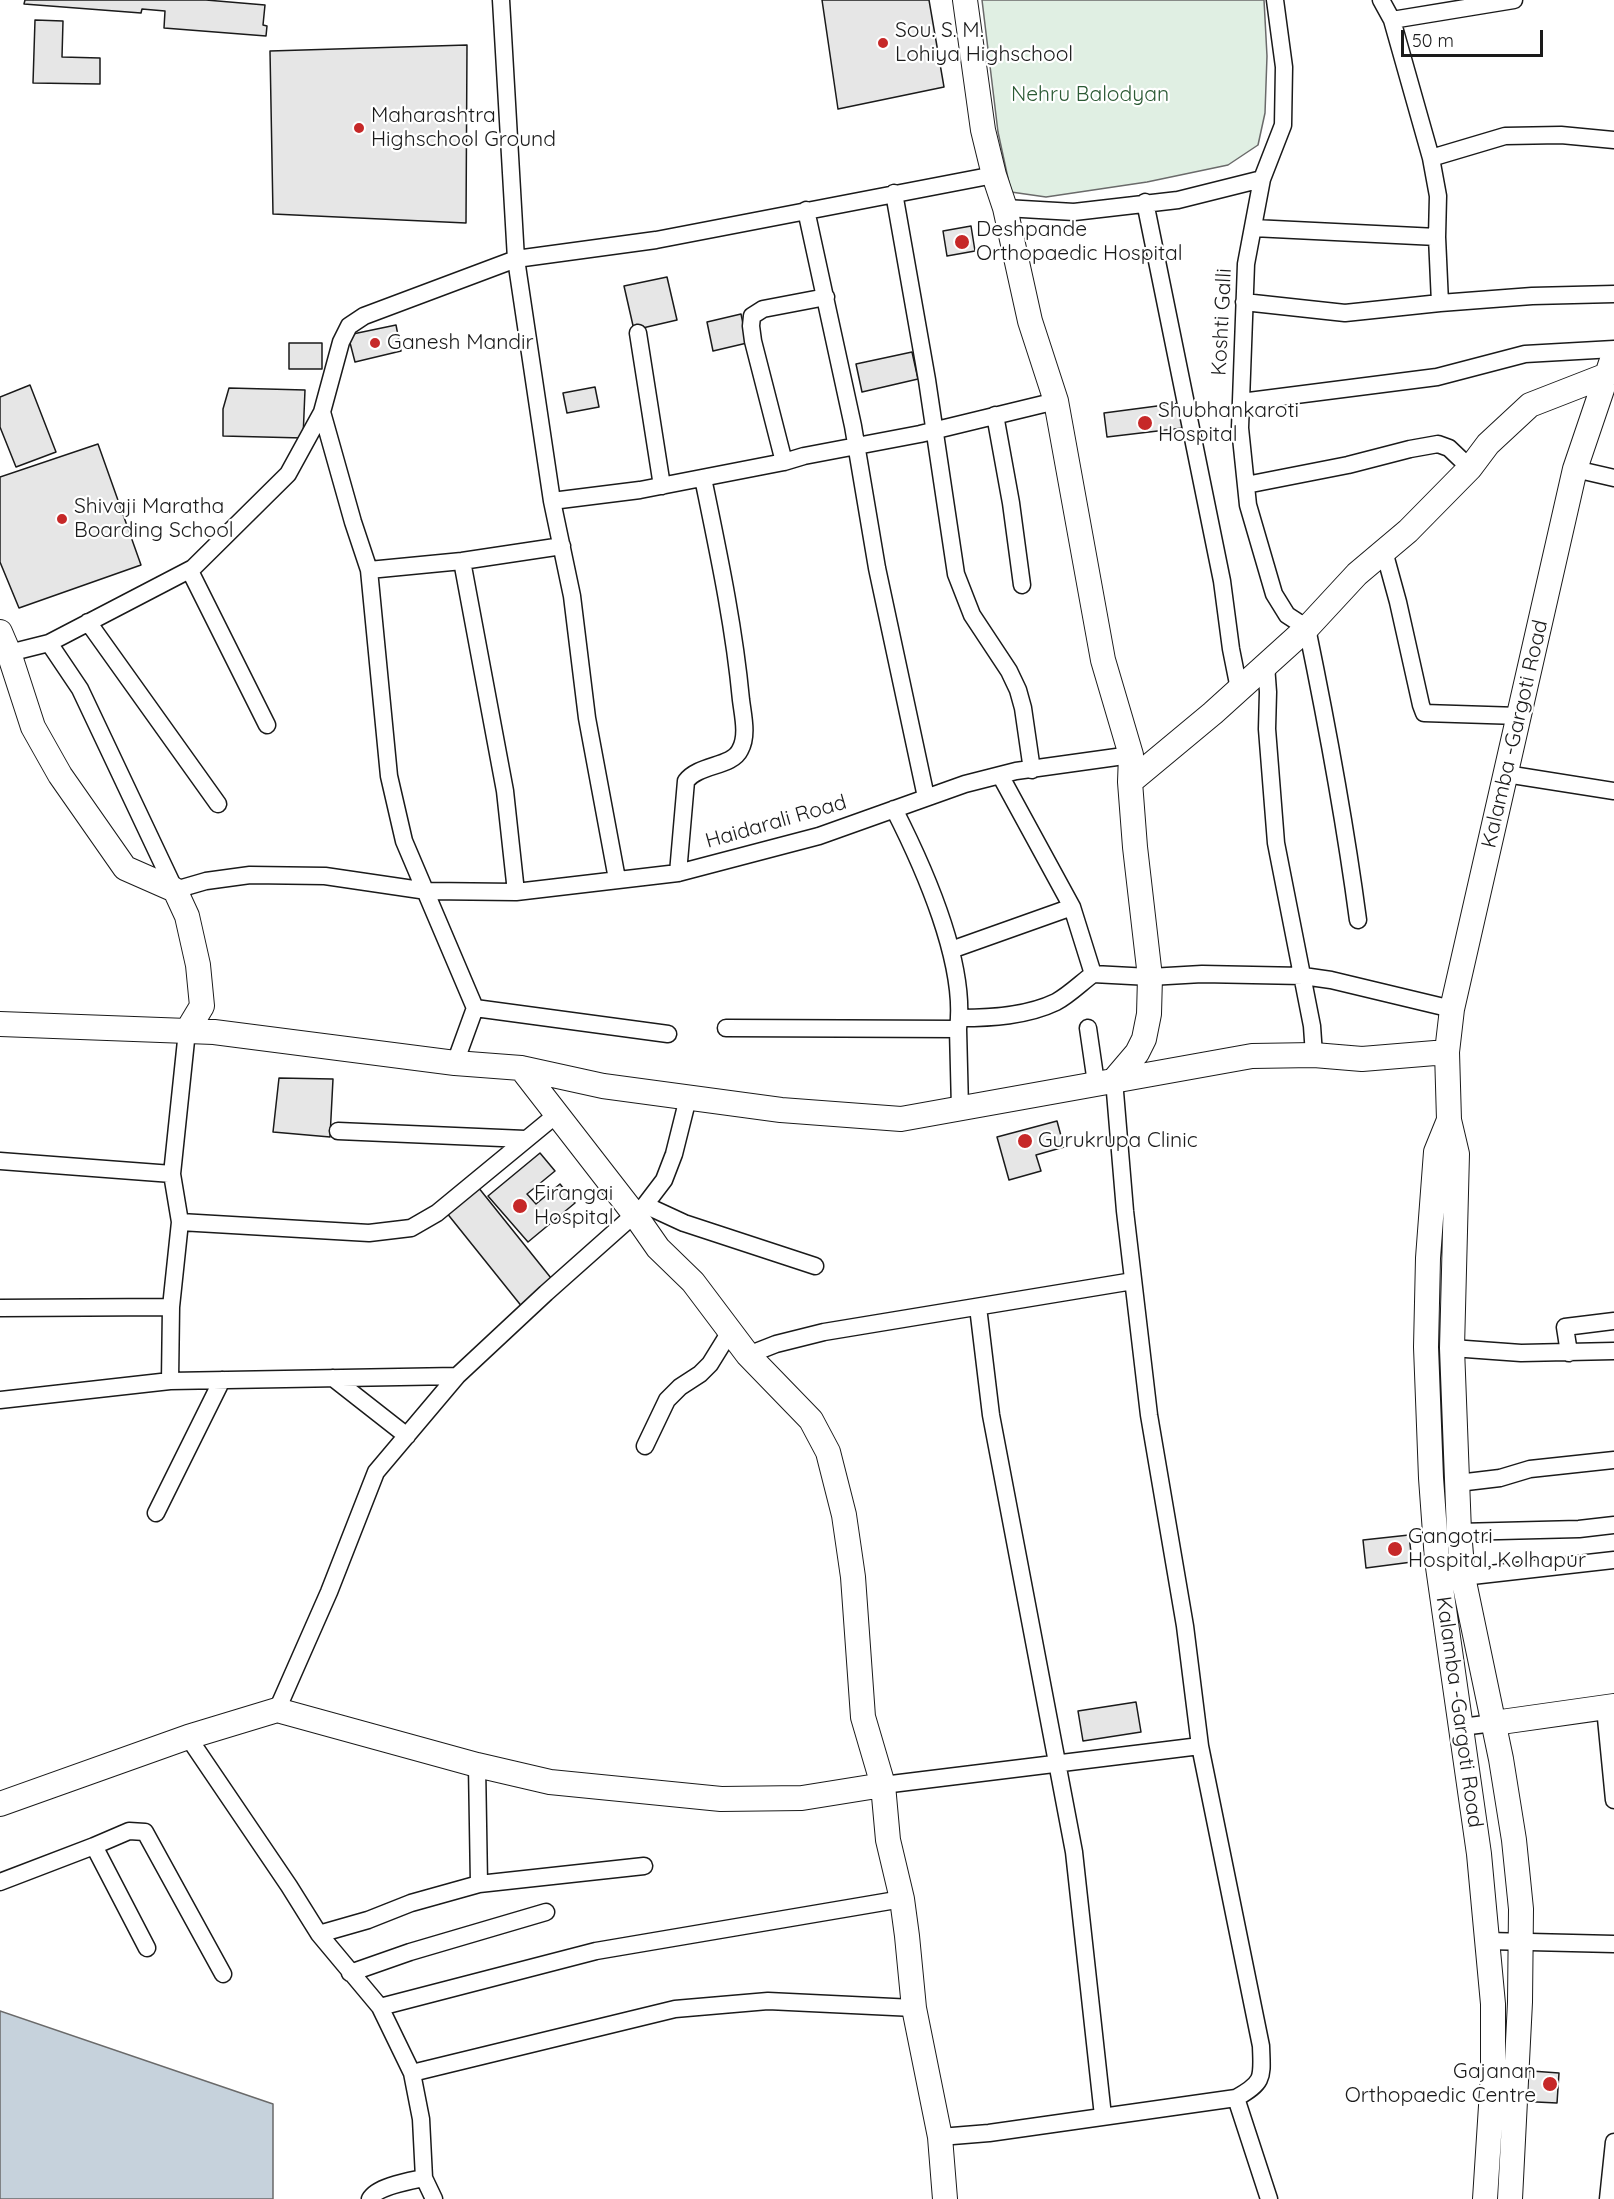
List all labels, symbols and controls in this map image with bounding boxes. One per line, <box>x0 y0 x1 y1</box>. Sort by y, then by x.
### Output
place label: Sou. S. M. Lohiya Highschool <box>895 18 1073 68</box>
scale bar <box>1404 18 1546 56</box>
text: 50 m <box>1412 29 1454 52</box>
marker: Sou. S. M. Lohiya Highschool <box>876 36 890 50</box>
park label: Nehru Balodyan <box>1011 82 1169 108</box>
place label: Maharashtra Highschool Ground <box>371 103 556 153</box>
marker: Maharashtra Highschool Ground <box>352 121 366 135</box>
place label: Deshpande Orthopaedic Hospital <box>976 217 1183 267</box>
marker: Deshpande Orthopaedic Hospital <box>953 233 971 251</box>
street label: Koshti Galli <box>1207 268 1237 376</box>
place label: Ganesh Mandir <box>387 330 534 356</box>
marker: Ganesh Mandir <box>368 336 382 350</box>
place label: Shubhankaroti Hospital <box>1158 398 1299 448</box>
marker: Shubhankaroti Hospital <box>1136 414 1154 432</box>
place label: Shivaji Maratha Boarding School <box>74 494 234 544</box>
marker: Shivaji Maratha Boarding School <box>55 512 69 526</box>
street label: Kalamba -Gargoti Road <box>1476 618 1554 850</box>
street label: Haidarali Road <box>703 790 849 854</box>
place label: Gurukrupa Clinic <box>1038 1128 1198 1154</box>
marker: Gurukrupa Clinic <box>1016 1132 1034 1150</box>
place label: Firangai Hospital <box>534 1181 614 1231</box>
marker: Firangai Hospital <box>511 1197 529 1215</box>
place label: Gangotri Hospital, Kolhapur <box>1408 1524 1586 1574</box>
marker: Gangotri Hospital, Kolhapur <box>1386 1540 1404 1558</box>
street label: Kalamba -Gargoti Road <box>1430 1595 1488 1829</box>
place label: Gajanan Orthopaedic Centre <box>1345 2059 1536 2109</box>
marker: Gajanan Orthopaedic Centre <box>1541 2075 1559 2093</box>

